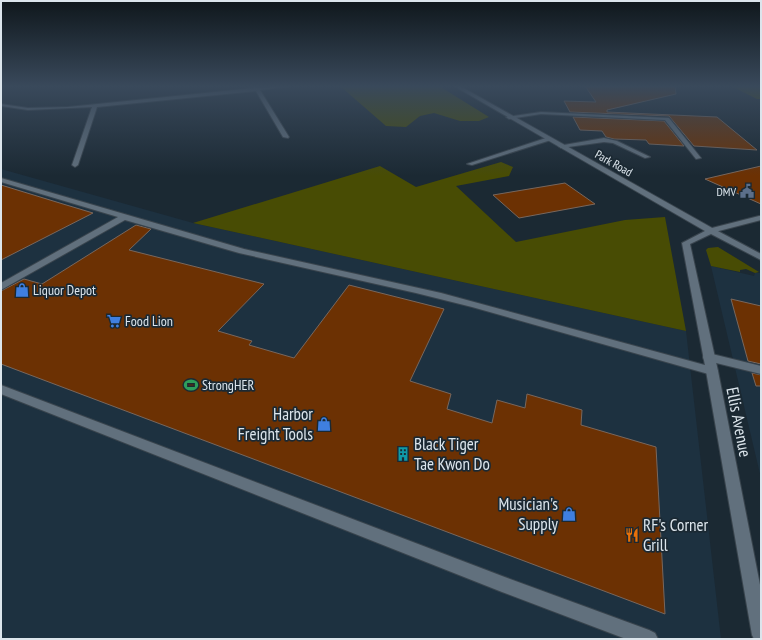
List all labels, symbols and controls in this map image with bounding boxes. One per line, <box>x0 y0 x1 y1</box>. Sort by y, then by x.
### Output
street label: Park Road <box>593 147 635 179</box>
public building icon: DMV <box>739 183 755 199</box>
place label: DMV <box>716 184 736 199</box>
place label: Liquor Depot <box>33 281 96 299</box>
shop icon: Liquor Depot <box>14 282 30 298</box>
place label: Food Lion <box>125 312 173 330</box>
supermarket icon: Food Lion <box>106 313 122 329</box>
place label: StrongHER <box>202 376 254 394</box>
sports icon: StrongHER <box>183 377 199 393</box>
street label: Ellis Avenue <box>721 385 757 459</box>
place label: Harbor Freight Tools <box>238 403 313 445</box>
shop icon: Harbor Freight Tools <box>316 416 332 432</box>
place label: Black Tiger Tae Kwon Do <box>414 433 490 475</box>
building icon: Black Tiger Tae Kwon Do <box>395 446 411 462</box>
place label: Musician's Supply <box>498 493 559 535</box>
shop icon: Musician's Supply <box>561 506 577 522</box>
place label: RF's Corner Grill <box>643 514 709 556</box>
restaurant icon: RF's Corner Grill <box>624 527 640 543</box>

